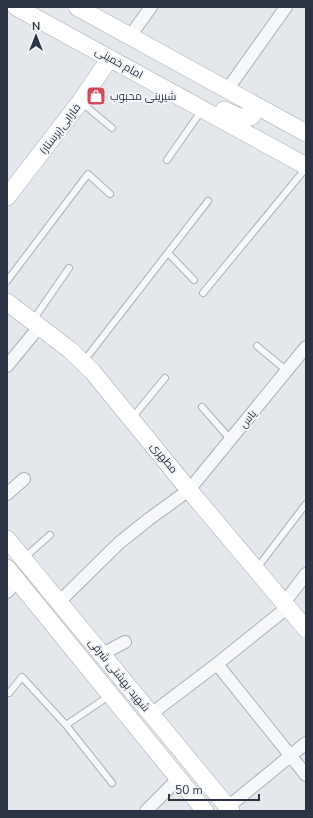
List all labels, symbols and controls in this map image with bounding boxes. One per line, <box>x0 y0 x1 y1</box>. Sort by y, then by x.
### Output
north arrow <box>16 16 56 56</box>
text: N <box>32 19 40 34</box>
street label: امام خمینی <box>92 44 146 82</box>
shop icon: شیرینی محبوب <box>85 85 107 107</box>
place label: شیرینی محبوب <box>110 89 176 104</box>
street label: (پرستار)فارابی <box>36 100 84 158</box>
street label: یاس <box>236 407 260 431</box>
street label: مطهری <box>147 439 181 477</box>
street label: شهید بهشتی شرقی <box>85 635 153 715</box>
scale bar <box>169 776 259 802</box>
text: 50 m <box>175 782 203 798</box>

